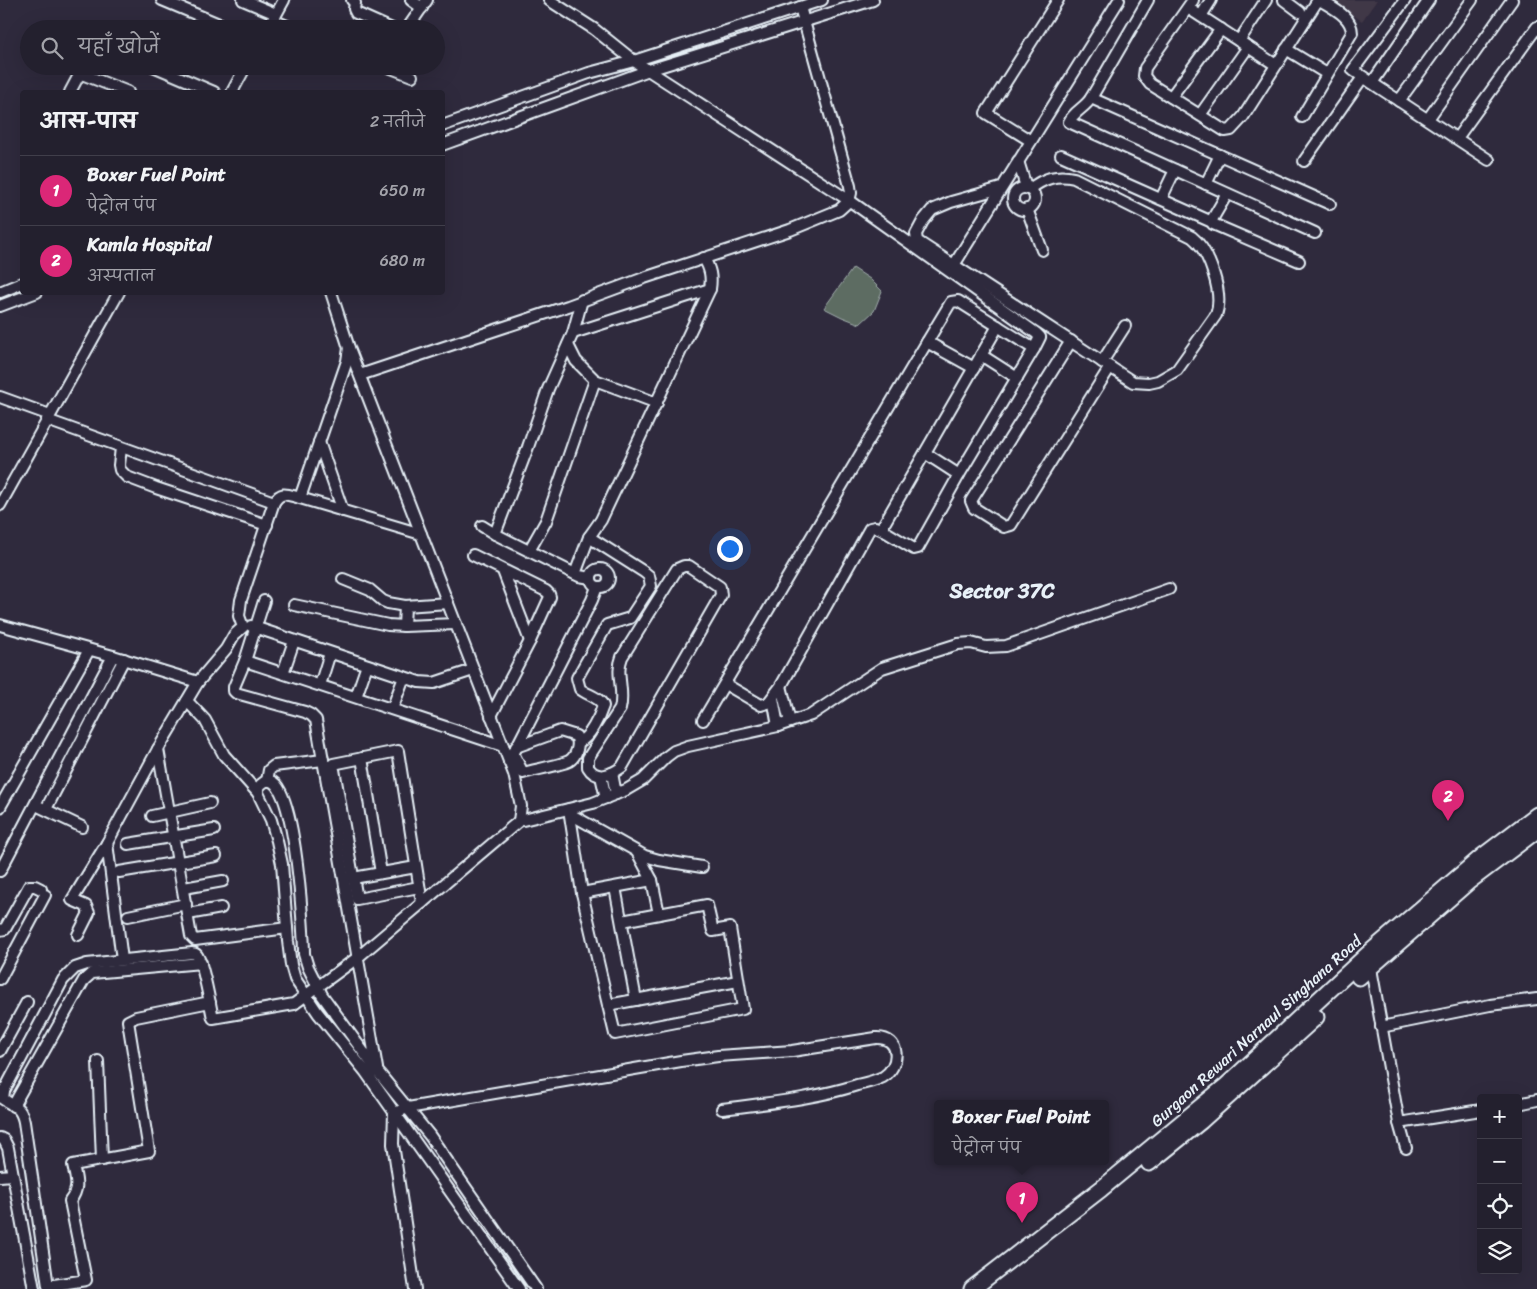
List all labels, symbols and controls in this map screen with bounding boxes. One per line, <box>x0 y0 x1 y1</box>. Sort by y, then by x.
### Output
search box <box>20 20 445 75</box>
text: यहाँ खोजें <box>78 30 160 63</box>
icon: search <box>38 34 66 62</box>
text: आस-पास <box>40 102 137 140</box>
text: 2 नतीजे <box>370 107 425 136</box>
text: Boxer Fuel Point <box>87 158 226 191</box>
text: 1 <box>53 176 59 205</box>
text: 650 m <box>380 176 425 205</box>
text: पेट्रोल पंप <box>87 191 156 220</box>
text: Kamla Hospital <box>87 228 212 261</box>
text: 2 <box>51 246 61 275</box>
text: 680 m <box>380 246 425 275</box>
text: अस्पताल <box>87 261 155 290</box>
your location <box>717 536 743 562</box>
district label: Sector 37C <box>949 572 1055 610</box>
pin: 2 <box>1432 780 1464 821</box>
street label: Gurgaon Rewari Narnaul Singhana Road <box>1144 927 1370 1134</box>
map controls <box>1477 1094 1522 1274</box>
button: + <box>1477 1094 1522 1139</box>
popup <box>934 1100 1109 1165</box>
text: Boxer Fuel Point <box>952 1100 1091 1133</box>
text: पेट्रोल पंप <box>952 1133 1021 1162</box>
button: − <box>1477 1139 1522 1184</box>
pin: 1 <box>1006 1182 1038 1223</box>
button: locate <box>1477 1184 1522 1229</box>
button: layers <box>1477 1229 1522 1274</box>

